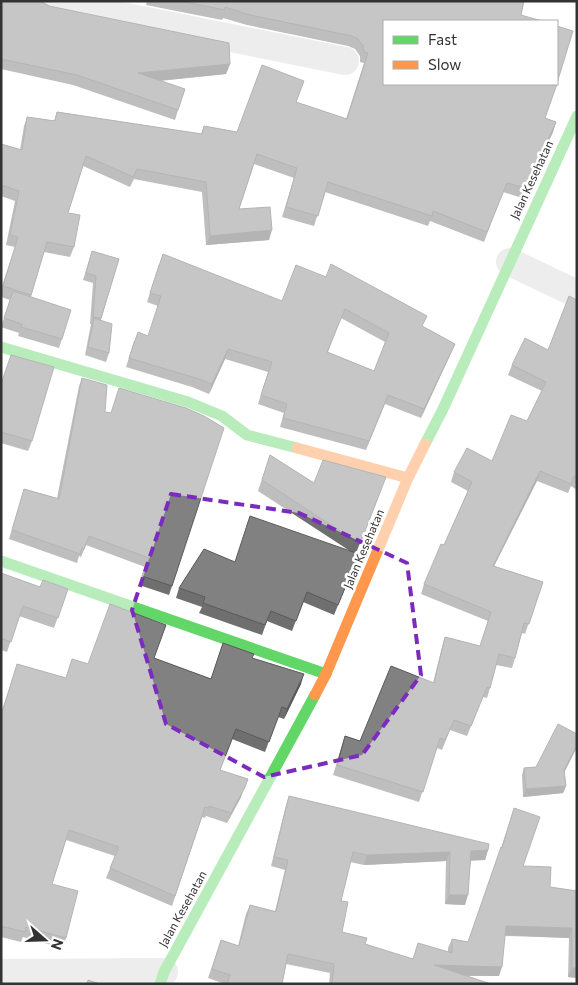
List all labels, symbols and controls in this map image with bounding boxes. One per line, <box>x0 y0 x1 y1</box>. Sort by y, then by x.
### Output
legend <box>383 20 558 85</box>
text: Fast <box>428 30 457 48</box>
text: Slow <box>428 55 461 73</box>
street label: Jalan Kesehatan <box>507 138 556 222</box>
street label: Jalan Kesehatan <box>340 507 387 591</box>
street label: Jalan Kesehatan <box>155 868 210 950</box>
north arrow <box>20 915 70 965</box>
text: N <box>48 937 67 952</box>

